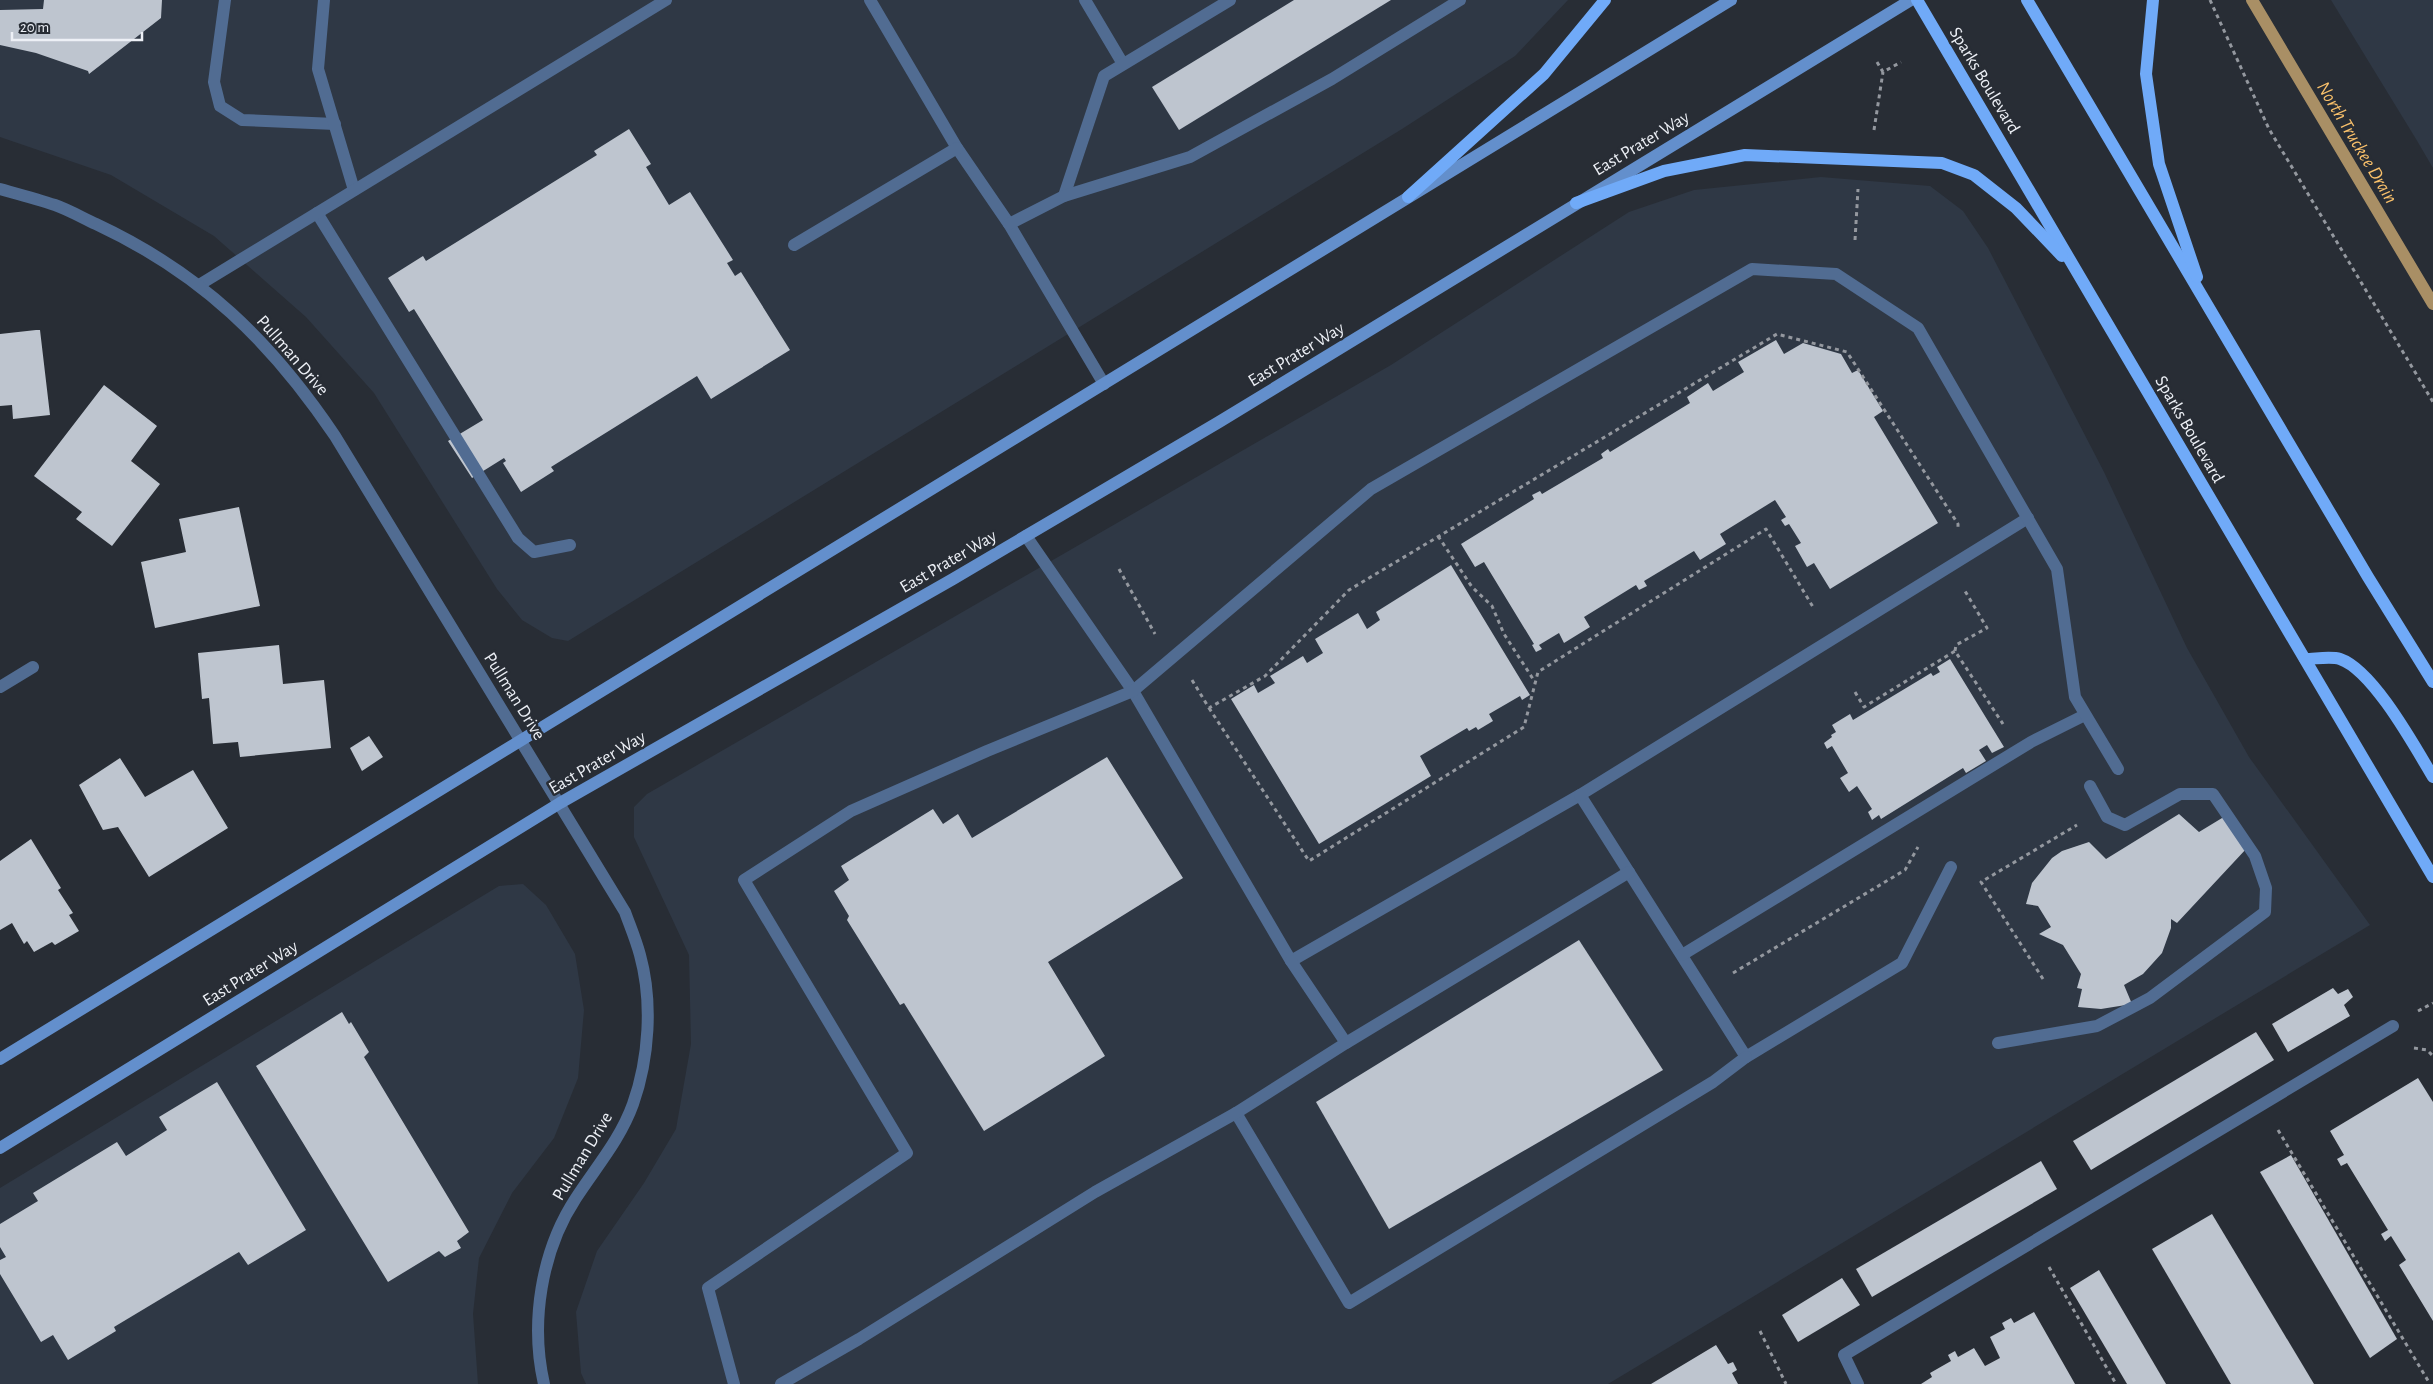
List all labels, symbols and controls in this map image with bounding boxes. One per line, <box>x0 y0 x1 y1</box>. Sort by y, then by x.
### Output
scale bar <box>12 10 142 42</box>
text: 20 m <box>20 20 49 35</box>
street label: Sparks Boulevard <box>1945 24 2023 137</box>
water label: North Truckee Drain <box>2313 79 2400 207</box>
street label: East Prater Way <box>1590 108 1693 180</box>
street label: Pullman Drive <box>253 312 332 399</box>
street label: East Prater Way <box>1245 319 1348 391</box>
street label: Sparks Boulevard <box>2151 373 2227 486</box>
street label: East Prater Way <box>897 527 1000 597</box>
street label: Pullman Drive <box>480 650 548 743</box>
street label: East Prater Way <box>546 728 649 798</box>
street label: East Prater Way <box>200 937 302 1010</box>
street label: Pullman Drive <box>550 1109 616 1204</box>

